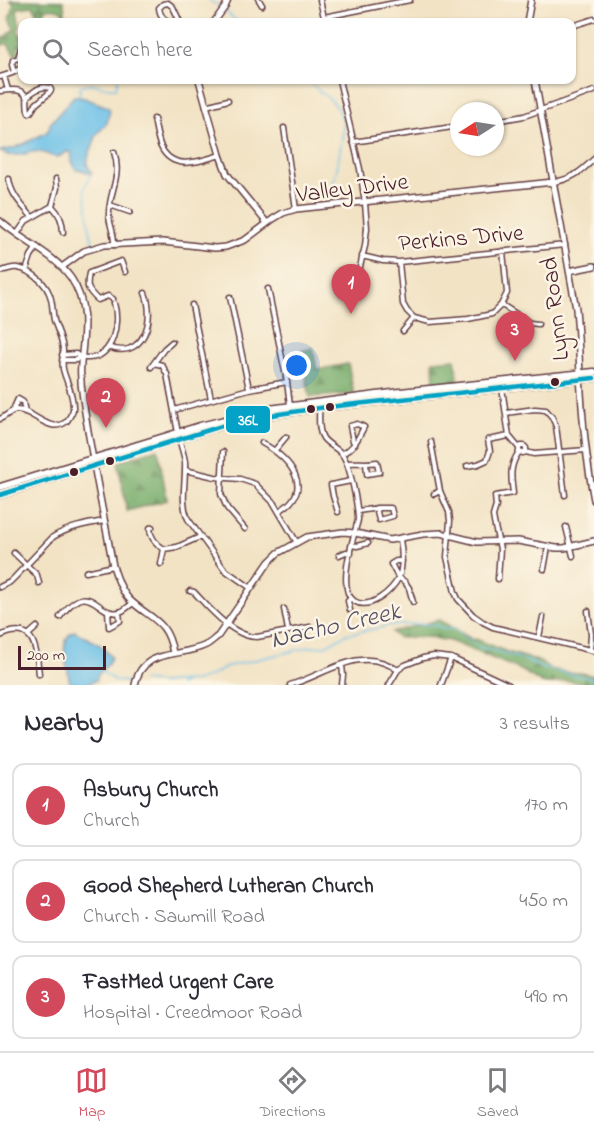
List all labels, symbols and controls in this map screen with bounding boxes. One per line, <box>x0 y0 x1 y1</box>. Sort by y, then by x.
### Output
search box <box>18 18 576 84</box>
icon: search <box>39 35 72 68</box>
text: Search here <box>87 35 192 67</box>
north arrow <box>450 102 504 156</box>
street label: Valley Drive <box>293 165 411 215</box>
street label: Perkins Drive <box>397 217 526 262</box>
street label: Lynn Road <box>533 254 581 362</box>
pin: 1 <box>332 264 370 314</box>
pin: 3 <box>496 312 534 361</box>
your location <box>282 351 311 380</box>
unlabelled marker <box>549 376 561 388</box>
pin: 2 <box>86 378 126 428</box>
unlabelled marker <box>324 401 336 413</box>
unlabelled marker <box>305 403 317 415</box>
line badge: 36L <box>225 405 271 434</box>
text: 36L <box>237 409 259 433</box>
unlabelled marker <box>104 455 116 467</box>
unlabelled marker <box>68 466 80 478</box>
water label: Nacho Creek <box>267 593 406 660</box>
scale bar <box>18 643 106 670</box>
text: 200 m <box>27 644 65 668</box>
text: Nearby <box>24 705 103 743</box>
text: 3 results <box>500 710 570 739</box>
text: Asbury Church <box>83 775 219 807</box>
text: 1 <box>42 791 49 820</box>
text: 170 m <box>524 791 568 820</box>
text: Church <box>83 807 139 836</box>
text: Good Shepherd Lutheran Church <box>83 871 374 903</box>
text: 2 <box>41 887 50 916</box>
text: 450 m <box>519 887 568 916</box>
text: Church · Sawmill Road <box>83 903 265 932</box>
text: FastMed Urgent Care <box>83 967 274 999</box>
text: 3 <box>41 983 50 1012</box>
text: 490 m <box>525 983 568 1012</box>
text: Hospital · Creedmoor Road <box>83 999 302 1028</box>
tab: Map <box>75 1064 108 1124</box>
tab: Directions <box>259 1064 326 1124</box>
tab: Saved <box>477 1064 519 1124</box>

